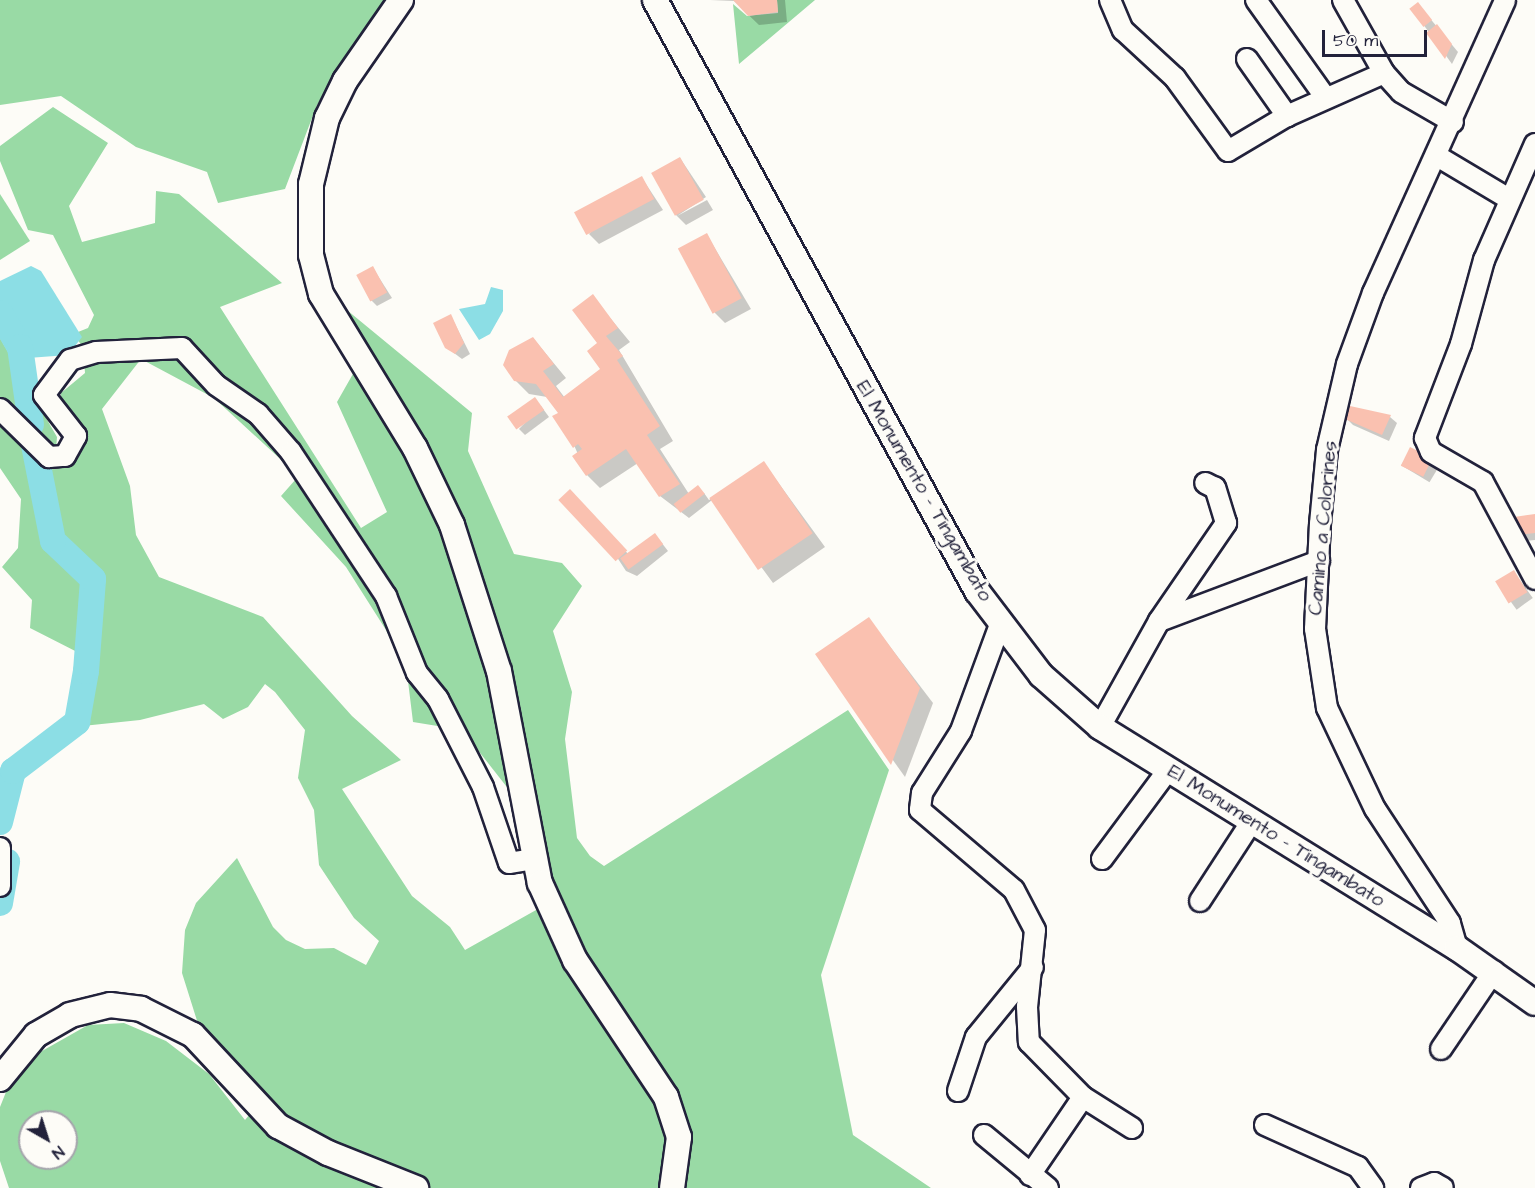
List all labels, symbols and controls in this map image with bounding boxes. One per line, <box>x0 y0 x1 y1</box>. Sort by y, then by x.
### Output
scale bar <box>1325 18 1430 56</box>
text: 50 m <box>1333 28 1378 53</box>
street label: El Monumento - Tingambato <box>851 376 997 606</box>
street label: Camino a Colorines <box>1303 440 1343 616</box>
street label: El Monumento - Tingambato <box>1163 759 1389 913</box>
north arrow <box>18 1110 78 1170</box>
text: N <box>47 1141 69 1164</box>

